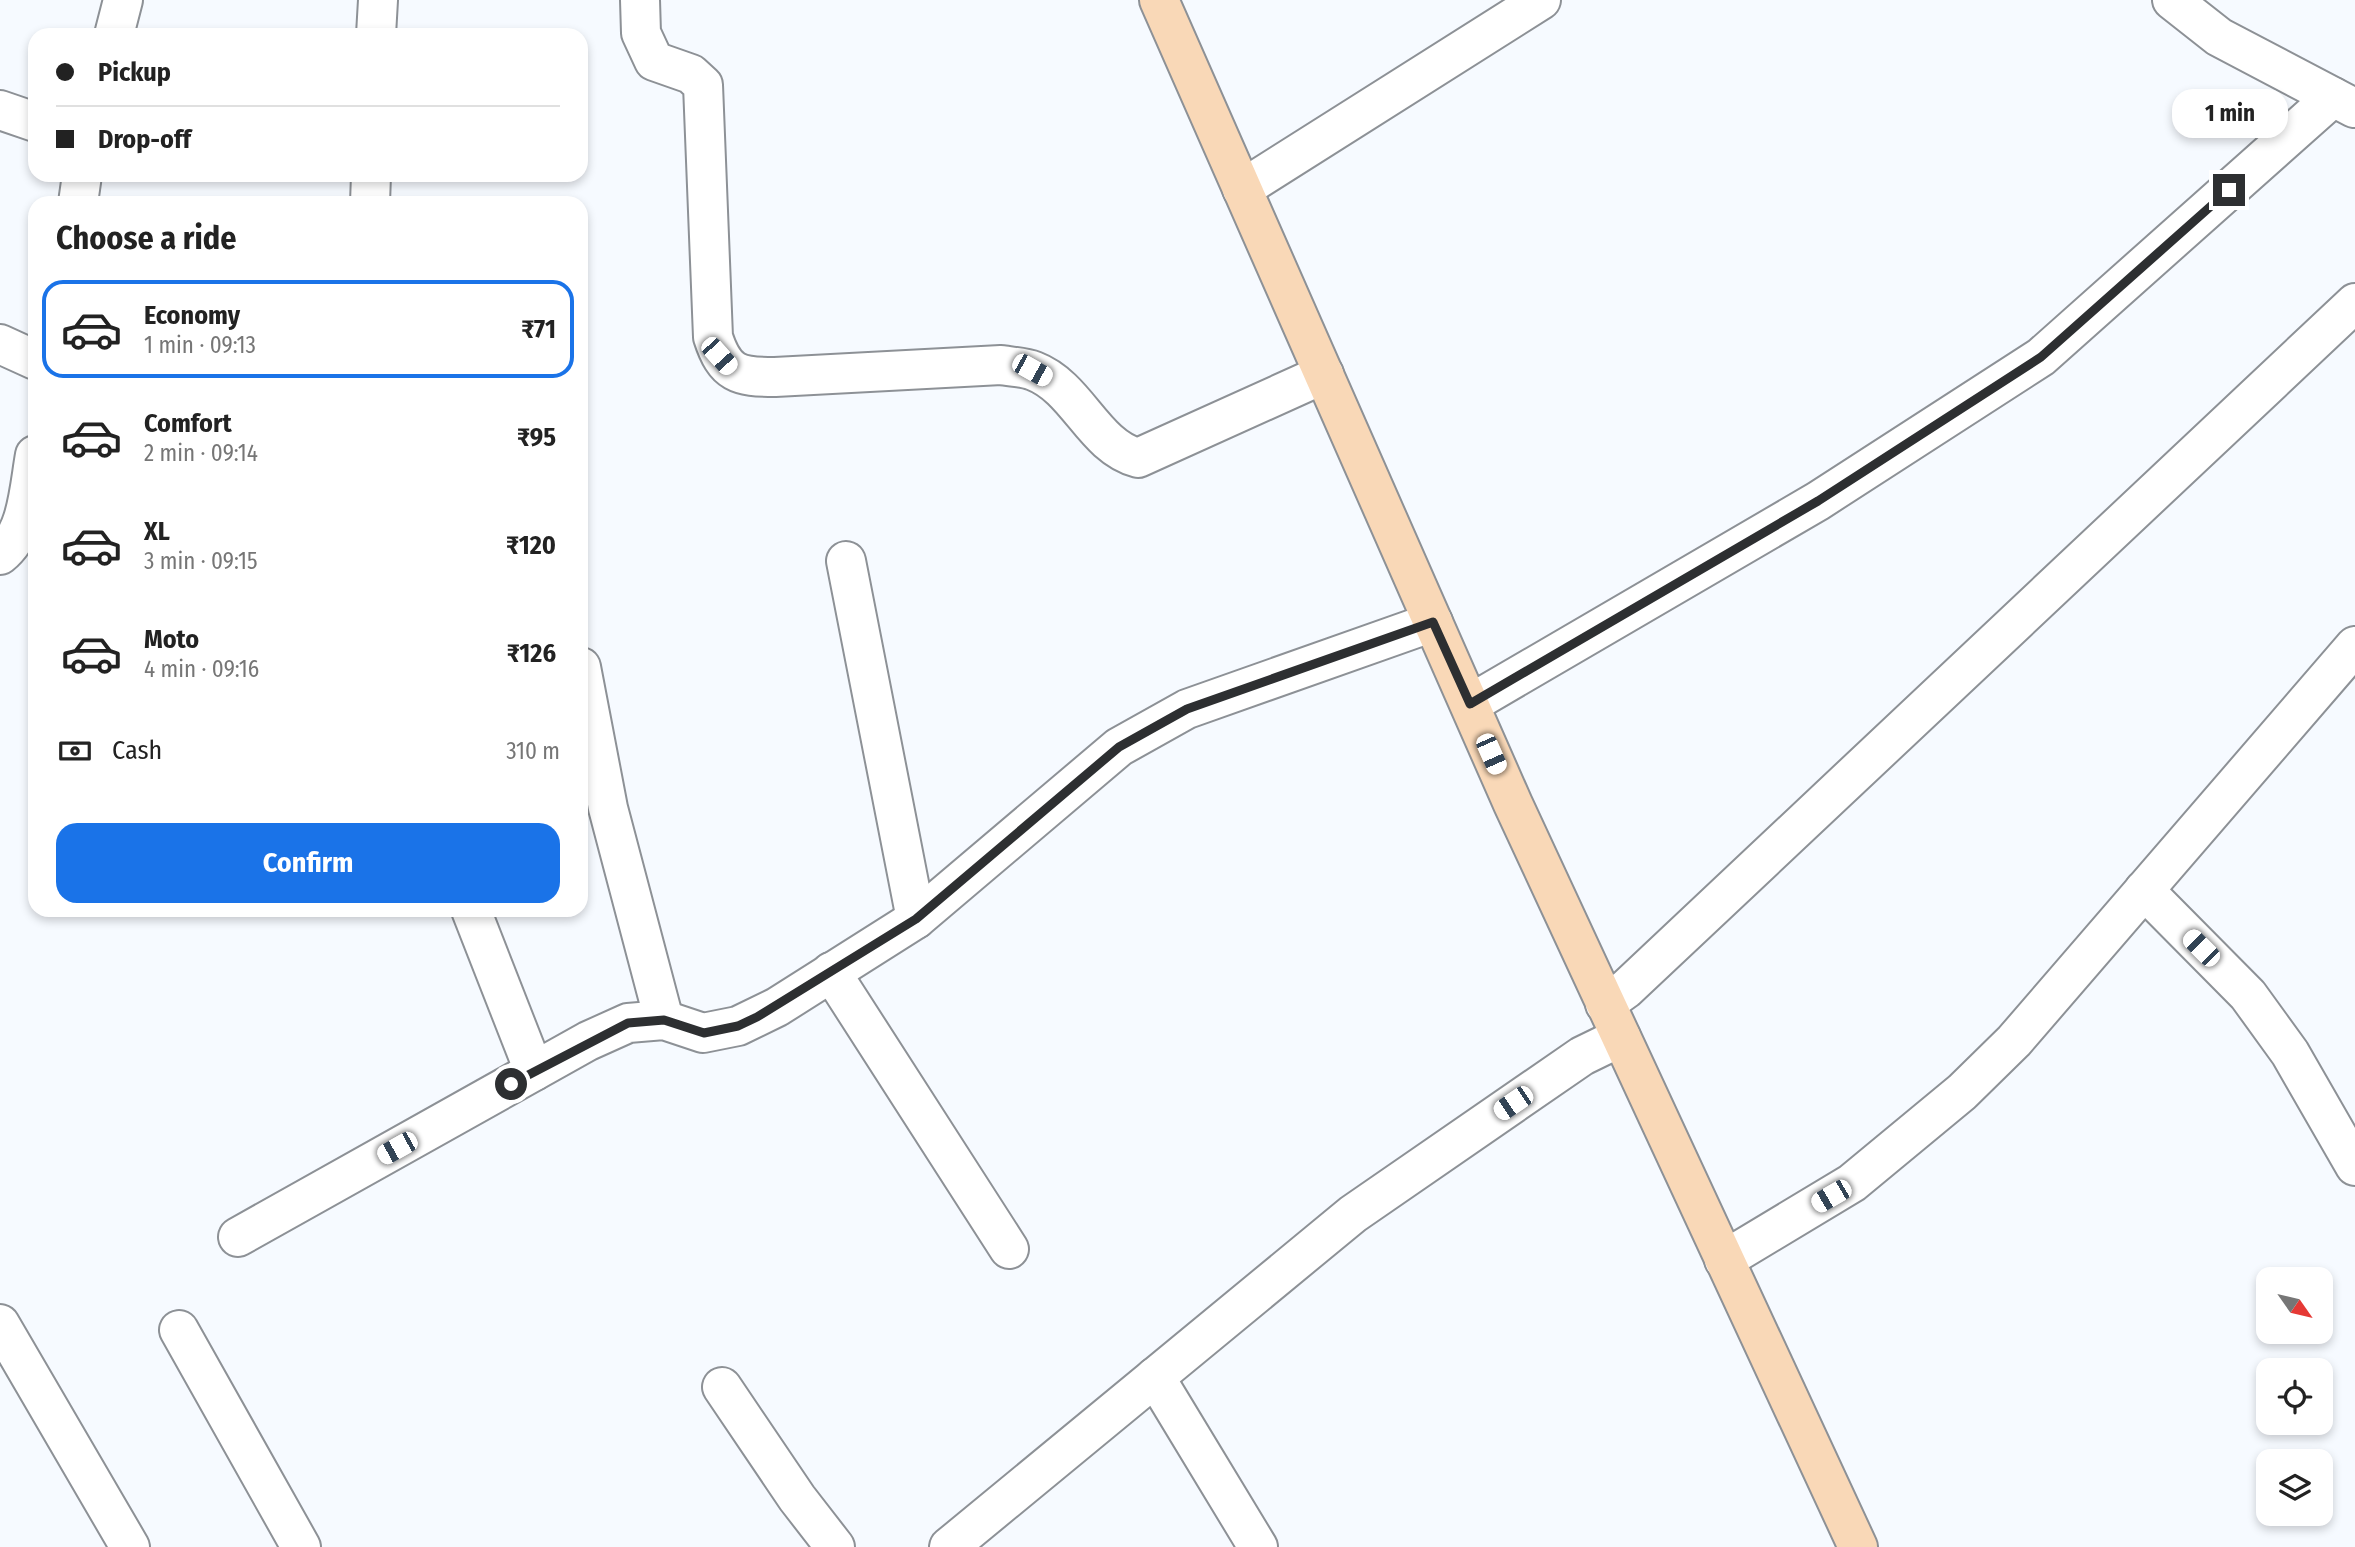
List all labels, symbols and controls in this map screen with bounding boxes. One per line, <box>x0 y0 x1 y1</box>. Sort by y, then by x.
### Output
text: Pickup <box>98 57 171 88</box>
callout: 1 min <box>2171 88 2287 138</box>
text: 1 min <box>2205 99 2255 127</box>
text: Drop-off <box>98 124 191 155</box>
route end <box>2213 174 2245 206</box>
text: Choose a ride <box>56 219 237 257</box>
icon: car <box>60 298 123 361</box>
text: Economy <box>144 300 240 331</box>
text: ₹71 <box>521 314 556 345</box>
text: 1 min · 09:13 <box>144 331 256 359</box>
car <box>698 333 741 379</box>
car <box>1009 351 1056 389</box>
icon: car <box>60 406 123 469</box>
text: Comfort <box>144 408 232 439</box>
text: ₹95 <box>517 422 556 453</box>
text: 2 min · 09:14 <box>144 439 258 467</box>
icon: car <box>60 514 123 577</box>
text: XL <box>144 516 170 547</box>
text: ₹120 <box>506 530 556 561</box>
text: 3 min · 09:15 <box>144 547 258 575</box>
icon: car <box>60 622 123 685</box>
text: Moto <box>144 624 199 655</box>
text: ₹126 <box>507 638 556 669</box>
text: 4 min · 09:16 <box>144 655 259 683</box>
car <box>1473 731 1510 777</box>
icon: cash <box>56 732 94 770</box>
text: Cash <box>112 735 162 766</box>
text: 310 m <box>506 737 560 765</box>
button: Confirm <box>56 823 560 903</box>
car <box>2179 926 2224 970</box>
route start <box>495 1068 527 1100</box>
car <box>1490 1083 1537 1123</box>
car <box>374 1129 421 1167</box>
car <box>1808 1176 1855 1216</box>
north arrow <box>2256 1267 2333 1344</box>
map controls <box>2256 1267 2333 1526</box>
button: locate <box>2256 1358 2333 1435</box>
button: layers <box>2256 1449 2333 1526</box>

